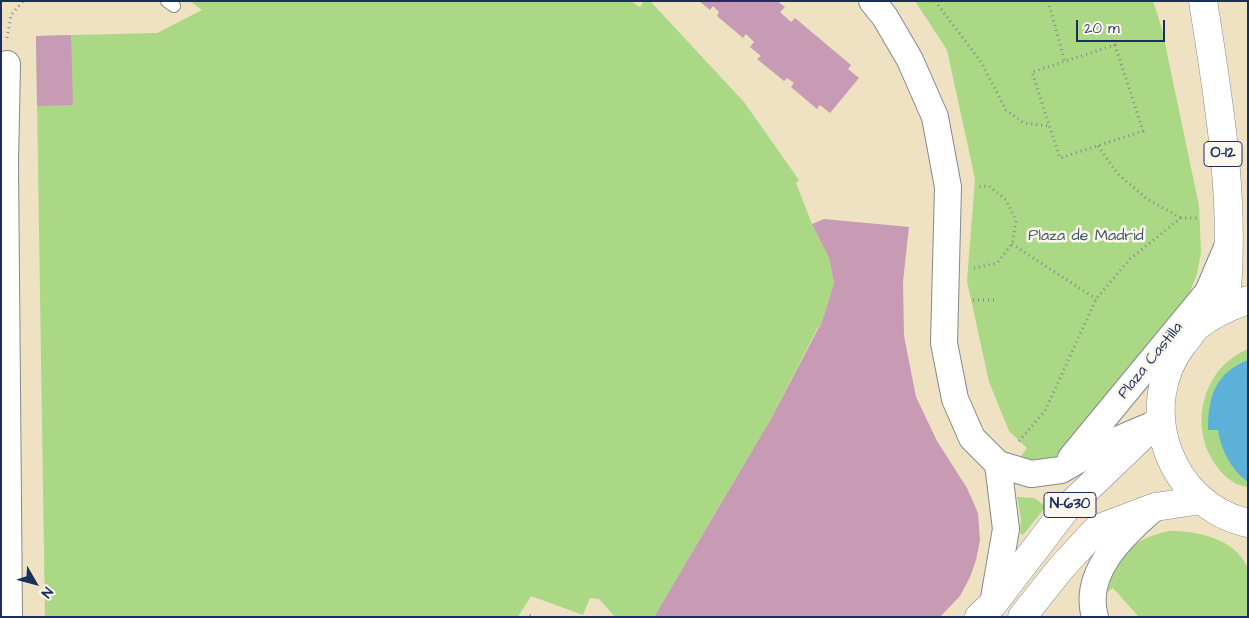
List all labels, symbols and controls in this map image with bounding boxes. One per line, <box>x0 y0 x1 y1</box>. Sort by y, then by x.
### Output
scale bar <box>1079 10 1168 42</box>
text: 20 m <box>1084 18 1120 39</box>
road number: O-12 <box>1204 142 1242 166</box>
park label: Plaza de Madrid <box>1028 227 1144 247</box>
street label: Plaza Castilla <box>1114 319 1188 403</box>
road number: N-630 <box>1044 492 1096 518</box>
north arrow <box>10 558 60 608</box>
text: N <box>36 583 57 602</box>

